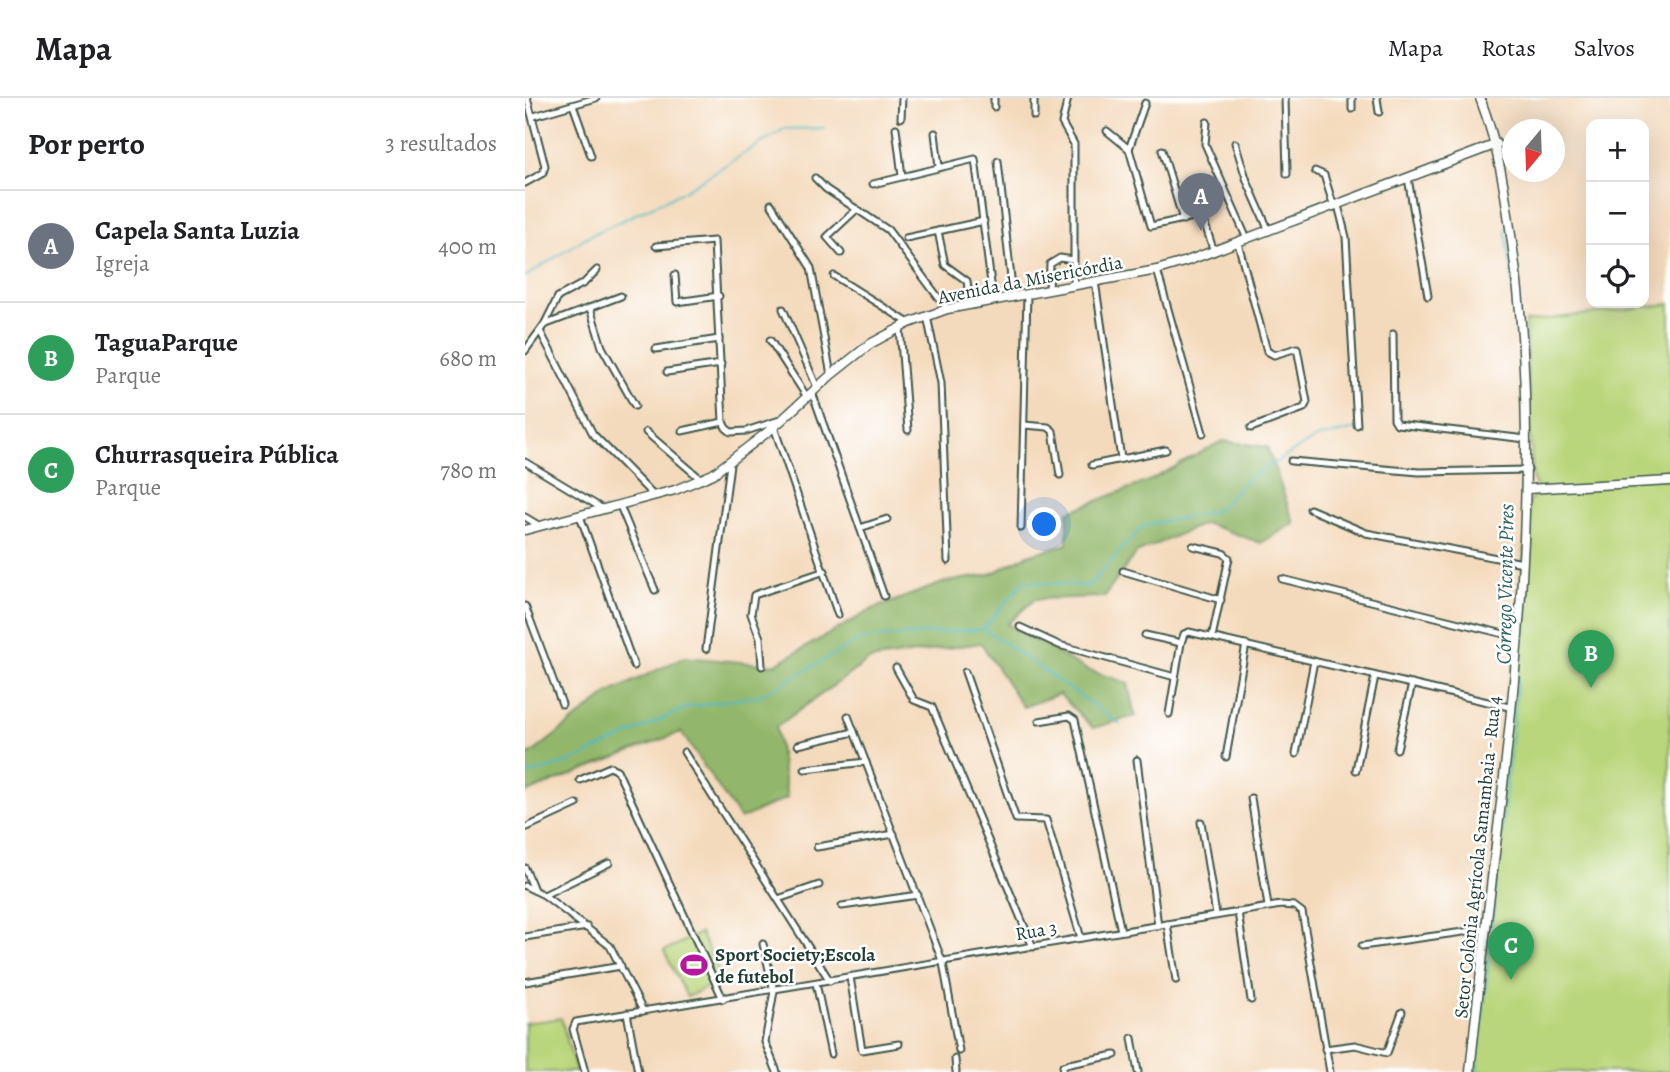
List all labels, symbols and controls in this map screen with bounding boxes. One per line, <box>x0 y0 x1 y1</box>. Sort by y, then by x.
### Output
text: Mapa <box>35 26 112 71</box>
text: Mapa <box>1388 32 1443 64</box>
text: Rotas <box>1481 32 1536 64</box>
text: Salvos <box>1574 32 1635 64</box>
north arrow <box>1502 119 1565 182</box>
map controls <box>1586 119 1649 308</box>
button: + <box>1586 119 1649 182</box>
text: Por perto <box>28 124 145 164</box>
text: 3 resultados <box>385 128 497 159</box>
pin: A <box>1178 173 1224 231</box>
button: − <box>1586 182 1649 245</box>
text: Capela Santa Luzia <box>95 213 300 248</box>
text: A <box>44 231 58 262</box>
text: 400 m <box>438 231 497 262</box>
button: locate <box>1586 245 1649 308</box>
text: Igreja <box>95 248 150 279</box>
street label: Avenida da Misericórdia <box>935 249 1125 311</box>
text: TaguaParque <box>95 325 238 360</box>
text: B <box>44 343 58 374</box>
text: 680 m <box>439 343 497 374</box>
text: Parque <box>95 360 161 391</box>
text: Churrasqueira Pública <box>95 437 339 472</box>
text: C <box>44 455 58 486</box>
text: 780 m <box>440 455 497 486</box>
text: Parque <box>95 472 161 503</box>
water label: Córrego Vicente Pires <box>1490 503 1520 665</box>
your location <box>1027 507 1061 541</box>
pin: B <box>1568 630 1614 688</box>
street label: Setor Colônia Agrícola Samambaia - Rua 4 <box>1448 694 1508 1020</box>
street label: Rua 3 <box>1013 915 1059 947</box>
pin: C <box>1488 922 1534 980</box>
place label: Sport Society;Escola de futebol <box>715 942 876 990</box>
sports icon: Sport Society;Escola de futebol <box>679 950 709 980</box>

